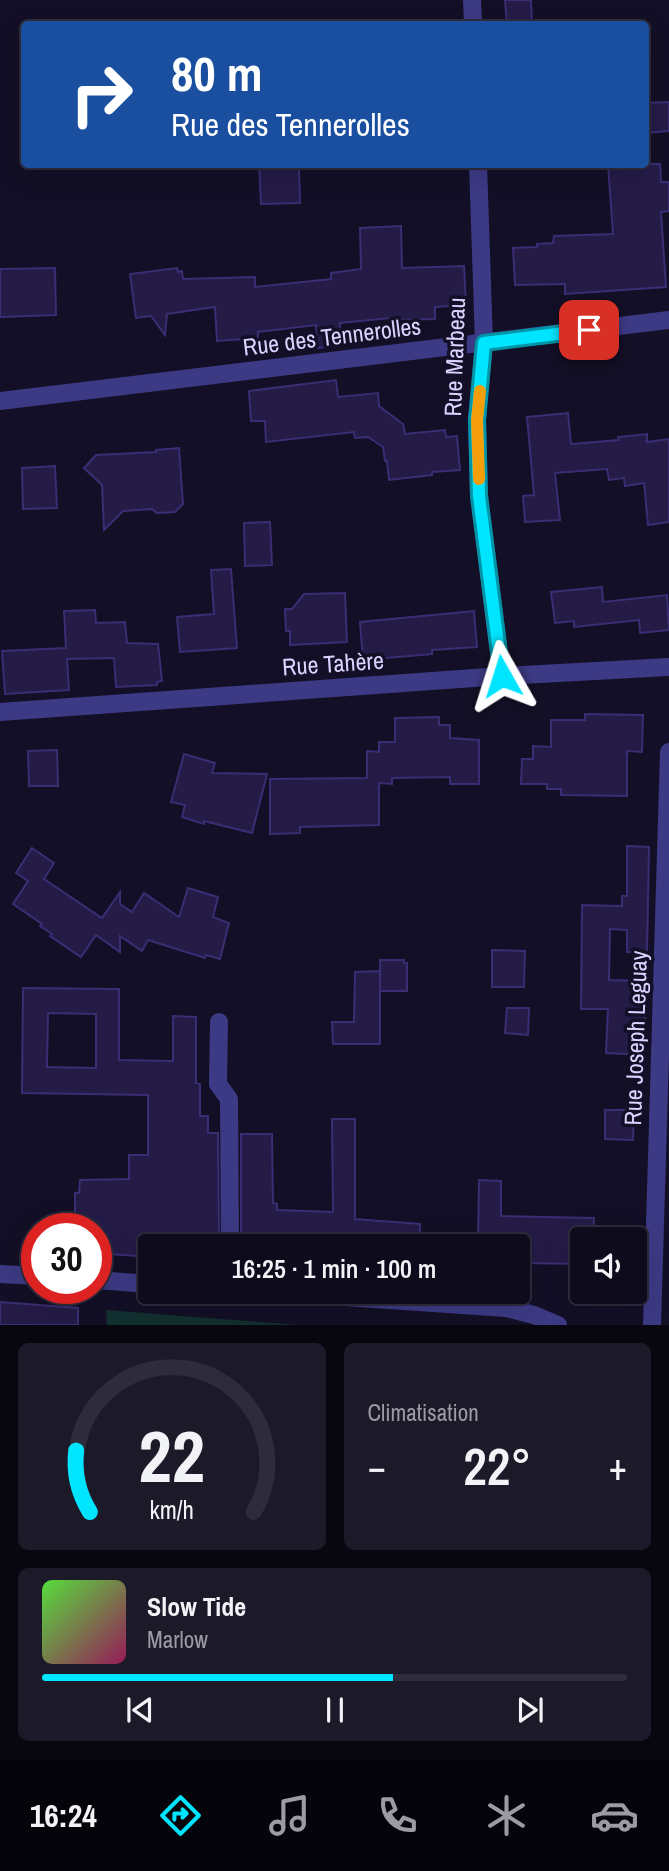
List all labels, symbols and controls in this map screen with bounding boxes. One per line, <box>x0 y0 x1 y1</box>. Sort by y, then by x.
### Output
text: 80 m <box>171 40 263 106</box>
icon: right <box>56 49 147 140</box>
text: Rue des Tennerolles <box>171 103 410 146</box>
street label: Rue Marbeau <box>436 297 472 417</box>
pin <box>559 300 619 360</box>
street label: Rue des Tennerolles <box>241 309 423 363</box>
icon: arrive <box>570 311 608 349</box>
position arrow <box>465 639 539 713</box>
street label: Rue Tahère <box>281 643 385 683</box>
street label: Rue Joseph Leguay <box>616 950 654 1126</box>
speed limit sign: 30 <box>21 1213 112 1304</box>
map controls <box>570 1227 647 1304</box>
button: sound <box>570 1227 647 1304</box>
text: 16:25 · 1 min · 100 m <box>232 1251 436 1286</box>
text: Climatisation <box>368 1397 479 1428</box>
text: 22 <box>139 1408 205 1506</box>
text: 22° <box>463 1431 531 1501</box>
text: − <box>368 1441 386 1492</box>
text: + <box>609 1441 627 1492</box>
text: km/h <box>150 1493 194 1527</box>
text: Slow Tide <box>147 1589 246 1624</box>
text: Marlow <box>147 1624 208 1655</box>
icon: previous <box>121 1691 159 1729</box>
icon: pause <box>316 1691 354 1729</box>
icon: next <box>511 1691 549 1729</box>
icon: directions <box>156 1791 205 1840</box>
icon: music <box>265 1791 314 1840</box>
icon: phone <box>373 1791 422 1840</box>
icon: climate <box>482 1791 531 1840</box>
icon: car <box>590 1791 639 1840</box>
text: 16:24 <box>30 1794 97 1837</box>

